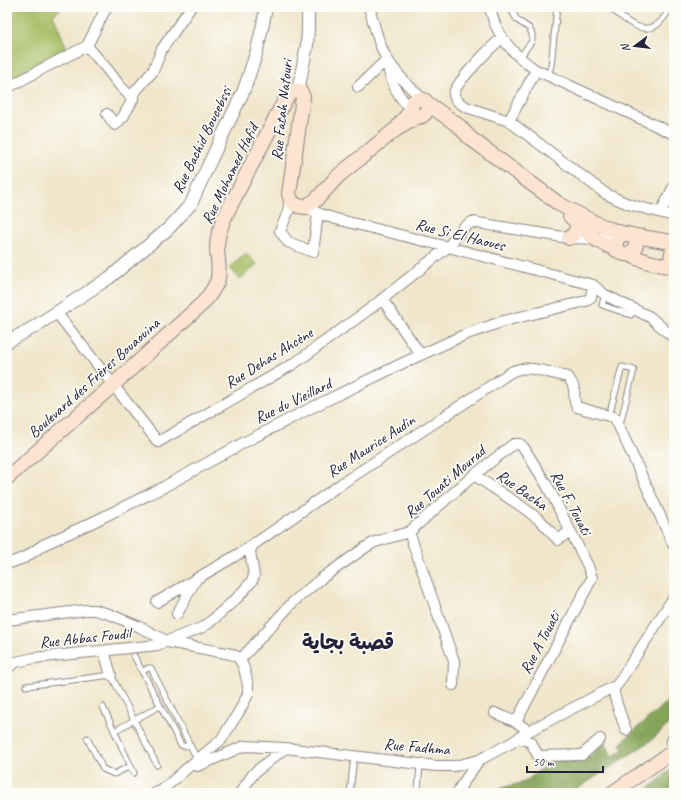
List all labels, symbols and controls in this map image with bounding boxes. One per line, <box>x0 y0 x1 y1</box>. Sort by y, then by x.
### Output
north arrow <box>615 26 655 66</box>
text: N <box>617 41 633 54</box>
street label: Rue Fatah Natouri <box>267 57 297 161</box>
street label: Rue Bachid Boucebssi <box>168 82 237 196</box>
street label: Rue Mohamed Hafid <box>197 118 264 227</box>
street label: Rue Si El Haoues <box>413 214 508 256</box>
street label: Boulevard des Frères Bouaouina <box>24 313 165 442</box>
street label: Rue Dehas Ahcène <box>221 322 318 393</box>
street label: Rue du Vieillard <box>251 373 337 428</box>
street label: Rue Maurice Audin <box>323 410 419 482</box>
street label: Rue Touati Mourad <box>400 440 492 523</box>
street label: Rue Bacha <box>493 465 552 515</box>
street label: Rue F. Touati <box>546 467 597 540</box>
street label: Rue A Touati <box>515 607 566 677</box>
street label: Rue Abbas Foudil <box>38 623 135 653</box>
district label: قصبة بجاية <box>302 630 394 655</box>
street label: Rue Fadhma <box>383 734 452 760</box>
scale bar <box>527 748 603 774</box>
text: 50 m <box>533 754 555 770</box>

